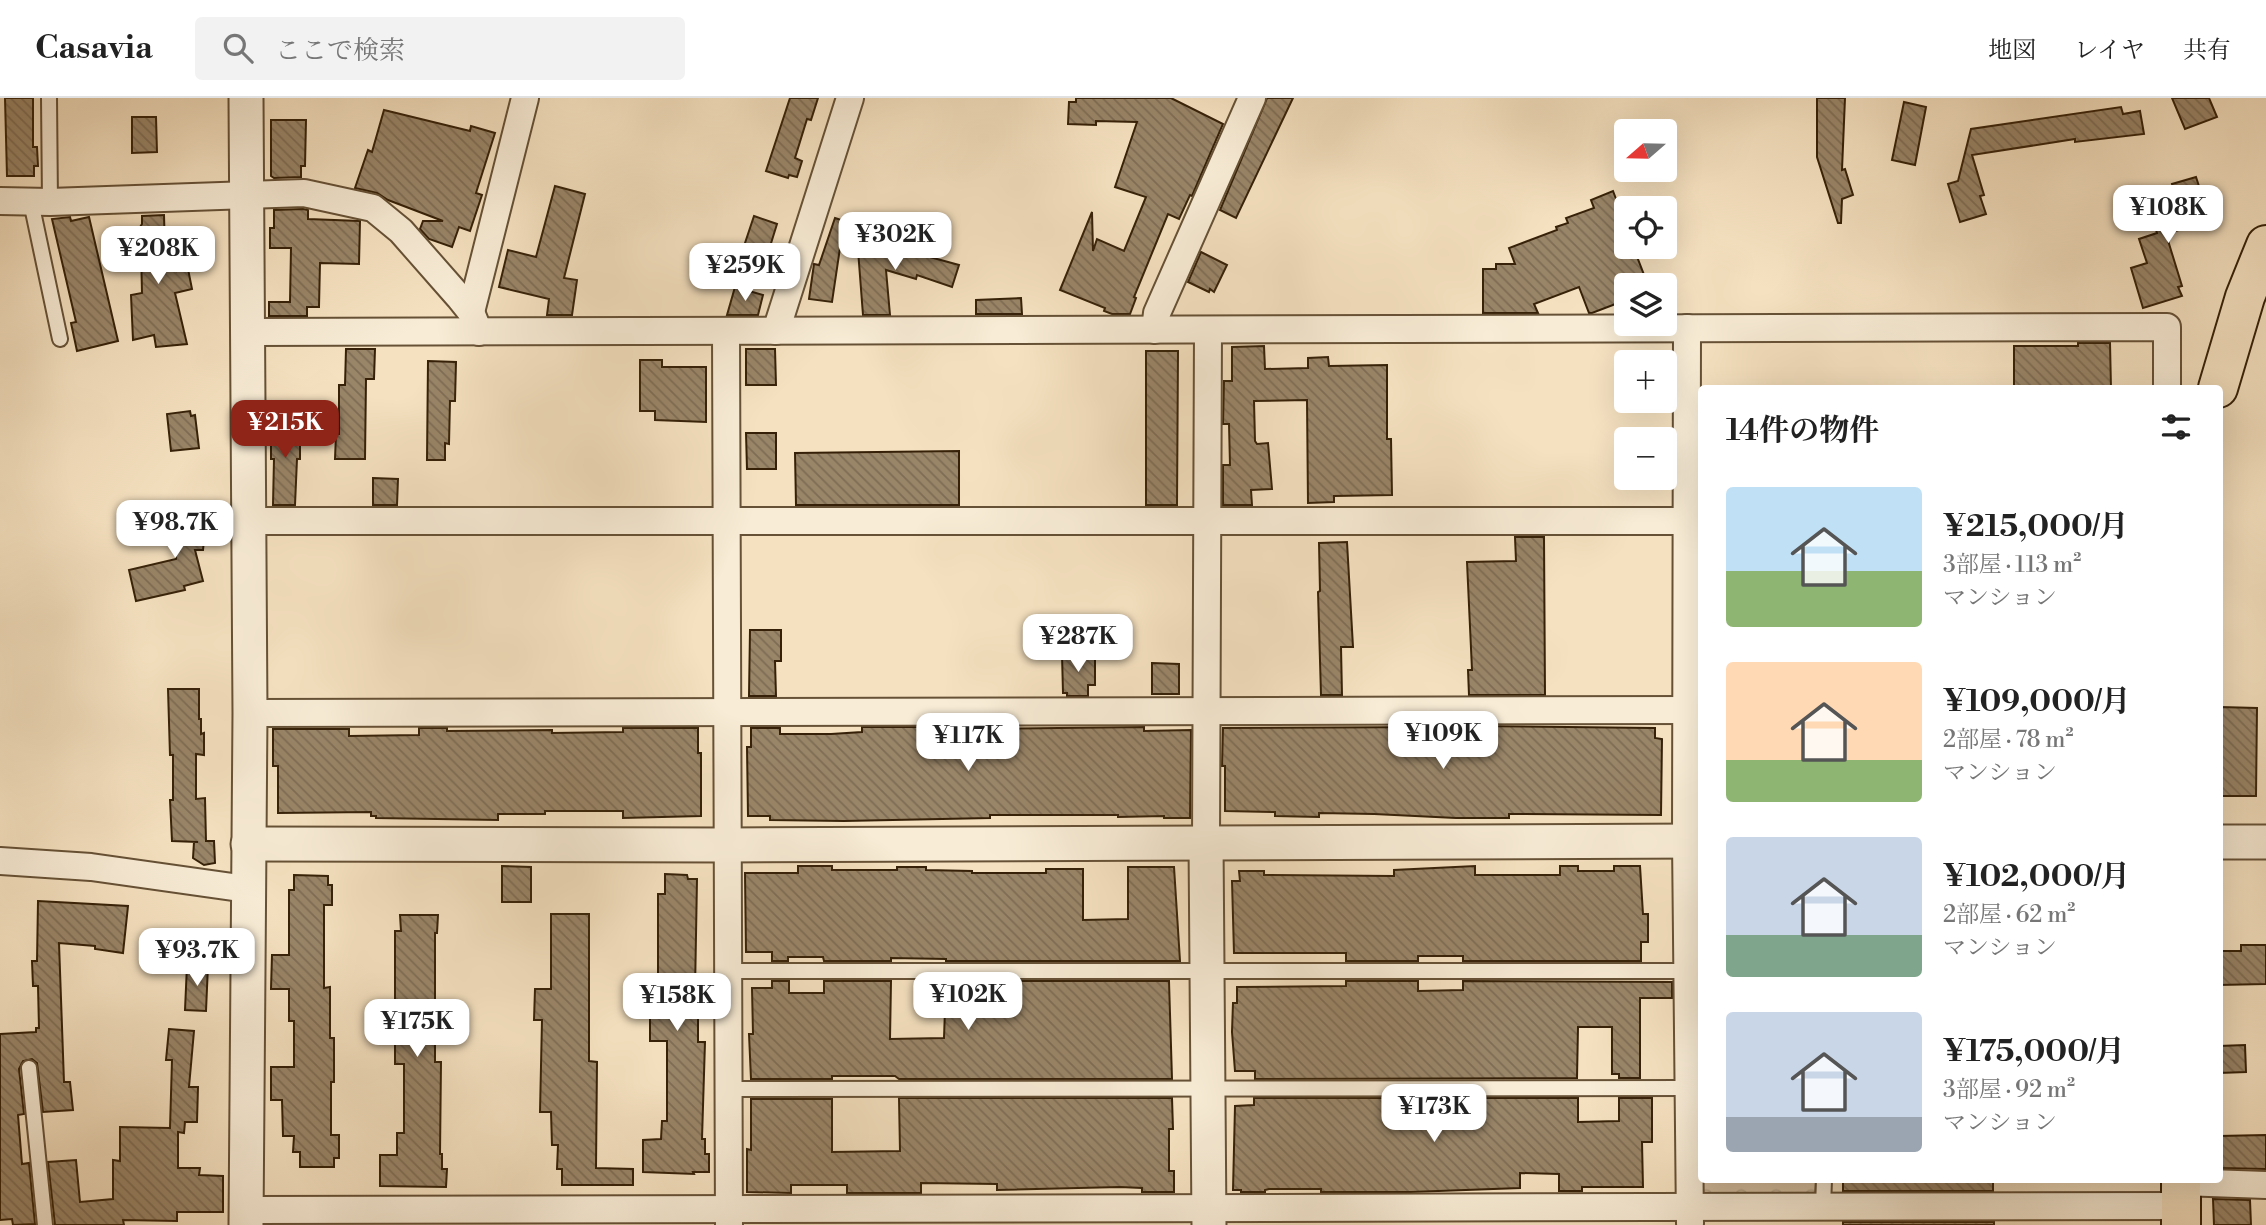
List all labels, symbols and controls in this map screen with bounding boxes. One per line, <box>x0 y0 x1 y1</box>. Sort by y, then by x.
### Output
search box <box>195 17 685 80</box>
text: Casavia <box>35 28 153 69</box>
icon: search <box>219 29 257 67</box>
text: ここで検索 <box>275 35 405 67</box>
text: 地図 <box>1988 36 2036 66</box>
text: レイヤ <box>2074 36 2145 66</box>
text: 共有 <box>2183 36 2231 66</box>
north arrow <box>1614 119 1676 182</box>
map controls <box>1614 119 1677 490</box>
pin: ¥108K <box>2119 186 2217 245</box>
text: ¥108K <box>2129 194 2207 222</box>
button: locate <box>1614 196 1677 259</box>
pin: ¥302K <box>846 212 944 272</box>
text: ¥302K <box>855 221 935 249</box>
pin: ¥208K <box>109 226 207 286</box>
text: ¥208K <box>117 235 199 263</box>
pin: ¥259K <box>696 244 794 303</box>
text: ¥259K <box>705 252 785 280</box>
button: layers <box>1614 273 1677 336</box>
button: + <box>1614 350 1677 413</box>
pin: ¥215K <box>236 400 334 460</box>
icon: filters <box>2157 408 2195 446</box>
text: ¥215K <box>247 409 323 437</box>
text: 14件の物件 <box>1726 412 1879 450</box>
button: − <box>1614 427 1677 490</box>
pin: ¥98.7K <box>118 500 232 560</box>
text: ¥215,000/月 <box>1943 508 2128 546</box>
text: ¥98.7K <box>132 509 218 537</box>
icon: home <box>1782 515 1866 599</box>
text: 3部屋 · 113 m² <box>1943 551 2081 579</box>
text: マンション <box>1943 584 2057 612</box>
pin: ¥287K <box>1029 614 1127 674</box>
text: ¥287K <box>1039 623 1117 651</box>
text: ¥109,000/月 <box>1943 683 2131 721</box>
icon: home <box>1782 690 1866 774</box>
pin: ¥109K <box>1394 712 1492 771</box>
pin: ¥117K <box>919 714 1017 773</box>
text: ¥109K <box>1404 720 1482 748</box>
text: ¥117K <box>932 722 1004 750</box>
text: 2部屋 · 78 m² <box>1943 726 2074 754</box>
text: マンション <box>1943 759 2057 787</box>
text: ¥102,000/月 <box>1943 858 2130 896</box>
icon: home <box>1782 865 1866 949</box>
text: 2部屋 · 62 m² <box>1943 901 2075 929</box>
pin: ¥93.7K <box>140 928 254 988</box>
text: マンション <box>1943 934 2057 962</box>
text: ¥93.7K <box>155 937 239 965</box>
pin: ¥102K <box>919 972 1017 1032</box>
pin: ¥158K <box>628 974 726 1033</box>
text: ¥102K <box>929 981 1007 1009</box>
text: ¥158K <box>639 982 715 1010</box>
pin: ¥175K <box>368 1000 466 1059</box>
text: ¥175K <box>380 1008 454 1036</box>
text: ¥175,000/月 <box>1943 1033 2125 1071</box>
icon: home <box>1782 1040 1866 1124</box>
text: 3部屋 · 92 m² <box>1943 1076 2075 1104</box>
pin: ¥173K <box>1385 1084 1483 1144</box>
text: ¥173K <box>1397 1093 1471 1121</box>
text: マンション <box>1943 1109 2057 1137</box>

